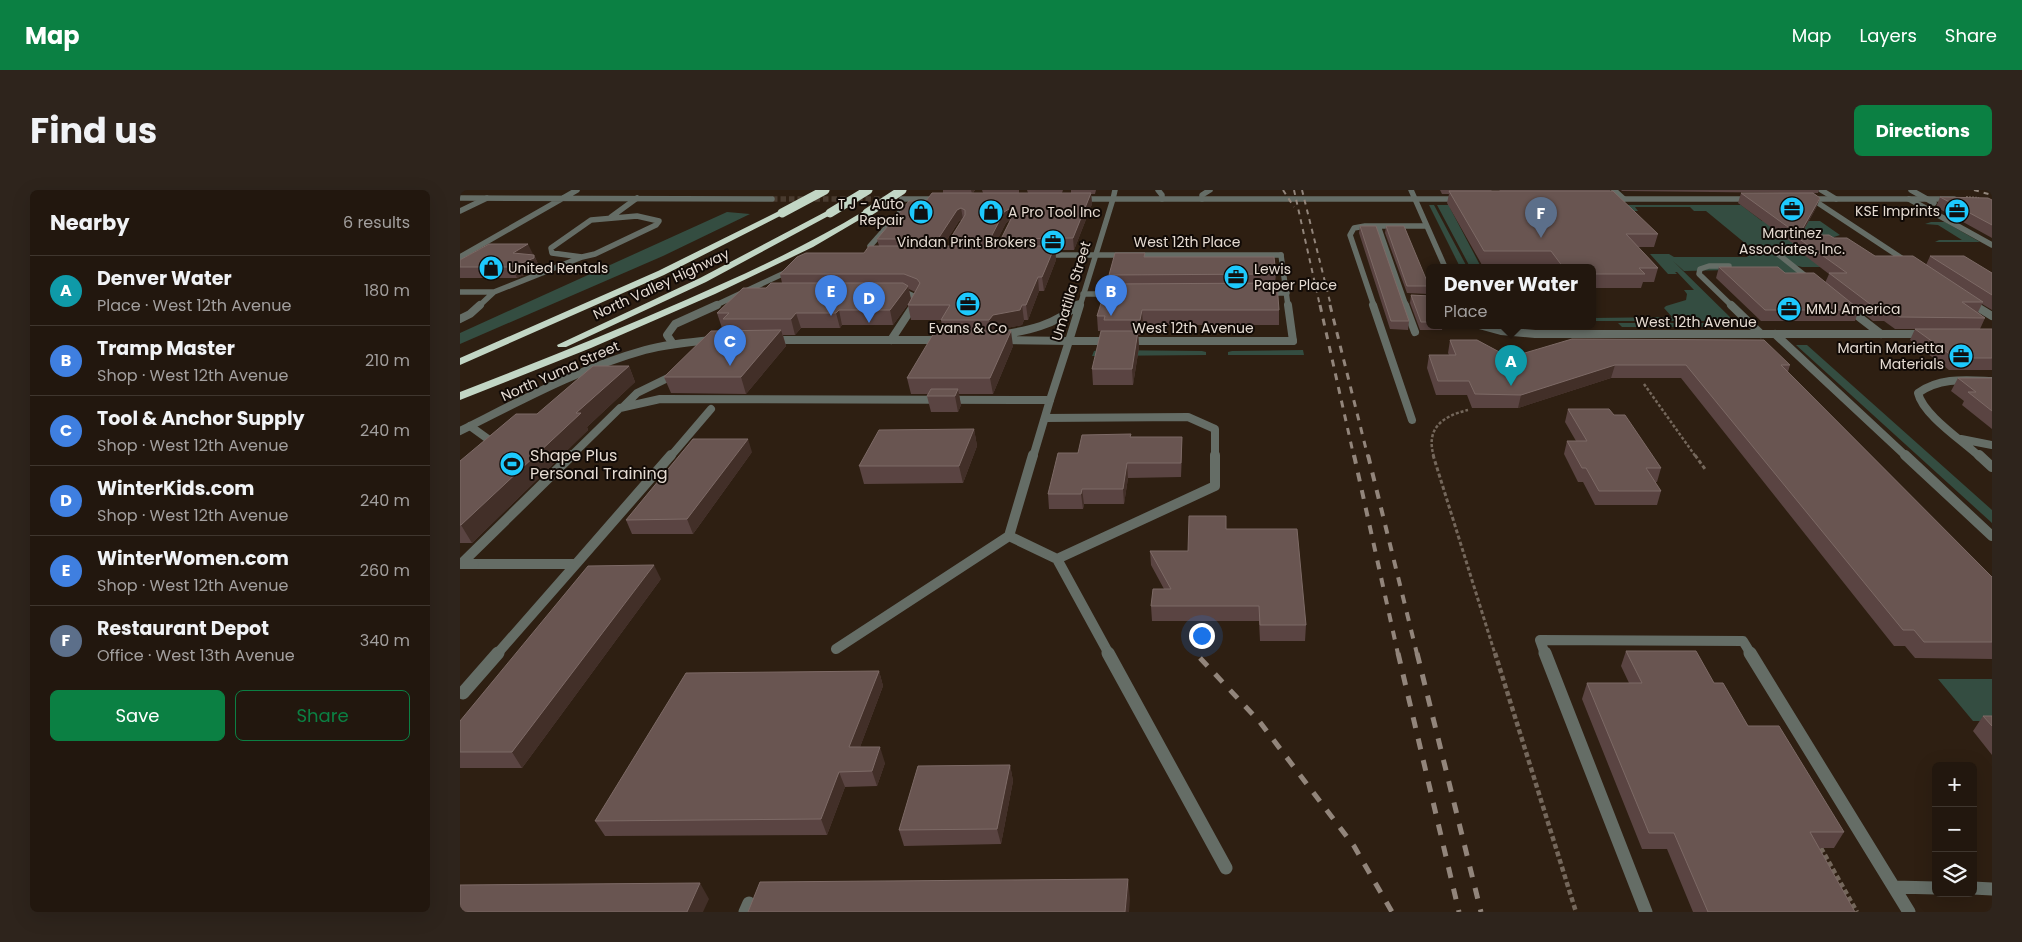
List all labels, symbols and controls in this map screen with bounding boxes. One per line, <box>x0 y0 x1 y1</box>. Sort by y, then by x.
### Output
text: Map <box>25 19 80 52</box>
text: Map <box>1792 23 1832 48</box>
text: Layers <box>1860 23 1917 48</box>
text: Share <box>1945 23 1997 48</box>
button: Directions <box>1854 105 1992 156</box>
text: Find us <box>30 106 157 155</box>
place label: T J - Auto Repair <box>838 194 904 230</box>
office icon: Martinez Associates, Inc. <box>1779 196 1805 222</box>
pin: F <box>1525 197 1557 238</box>
office icon: KSE Imprints <box>1944 198 1970 224</box>
shop icon: T J - Auto Repair <box>908 199 934 225</box>
shop icon: A Pro Tool Inc <box>978 199 1004 225</box>
place label: KSE Imprints <box>1855 201 1940 221</box>
place label: A Pro Tool Inc <box>1008 202 1101 222</box>
text: Nearby <box>50 208 130 237</box>
text: 6 results <box>343 211 410 234</box>
place label: Martinez Associates, Inc. <box>1739 223 1845 259</box>
office icon: Vindan Print Brokers <box>1040 229 1066 255</box>
place label: Vindan Print Brokers <box>897 232 1036 252</box>
street label: West 12th Place <box>1133 232 1241 252</box>
street label: Umatilla Street <box>1046 239 1096 343</box>
street label: North Valley Highway <box>590 244 733 324</box>
shop icon: United Rentals <box>478 255 504 281</box>
place label: United Rentals <box>508 258 608 278</box>
place label: Lewis Paper Place <box>1254 259 1337 295</box>
office icon: Lewis Paper Place <box>1223 264 1249 290</box>
popup <box>1426 264 1596 329</box>
text: Denver Water <box>97 265 232 292</box>
text: Denver Water <box>1444 271 1578 298</box>
pin: E <box>815 275 847 316</box>
pin: B <box>1095 275 1127 316</box>
text: A <box>60 279 72 302</box>
text: 180 m <box>364 279 410 302</box>
pin: D <box>853 282 885 323</box>
office icon: Evans & Co <box>955 291 981 317</box>
text: Place · West 12th Avenue <box>97 294 291 317</box>
office icon: MMJ America <box>1776 296 1802 322</box>
place label: MMJ America <box>1806 299 1900 319</box>
text: Place <box>1444 300 1487 323</box>
street label: West 12th Avenue <box>1635 312 1757 332</box>
place label: Evans & Co <box>929 318 1007 338</box>
street label: West 12th Avenue <box>1132 318 1254 338</box>
pin: C <box>714 325 746 366</box>
text: Tramp Master <box>97 335 235 362</box>
street label: North Yuma Street <box>498 336 622 406</box>
place label: Martin Marietta Materials <box>1838 338 1944 374</box>
office icon: Martin Marietta Materials <box>1948 343 1974 369</box>
pin: A <box>1495 345 1527 386</box>
text: B <box>61 349 71 372</box>
text: 210 m <box>365 349 410 372</box>
text: Shop · West 12th Avenue <box>97 364 288 387</box>
text: Tool & Anchor Supply <box>97 405 305 432</box>
text: C <box>60 419 72 442</box>
text: 240 m <box>360 419 410 442</box>
text: Shop · West 12th Avenue <box>97 434 288 457</box>
place label: Shape Plus Personal Training <box>530 444 668 485</box>
sports icon: Shape Plus Personal Training <box>499 451 525 477</box>
text: WinterKids.com <box>97 475 254 502</box>
text: D <box>60 489 72 512</box>
text: 240 m <box>360 489 410 512</box>
text: Shop · West 12th Avenue <box>97 504 288 527</box>
text: WinterWomen.com <box>97 545 289 572</box>
text: E <box>62 559 70 582</box>
text: 260 m <box>360 559 410 582</box>
text: Shop · West 12th Avenue <box>97 574 288 597</box>
text: Restaurant Depot <box>97 615 269 642</box>
your location <box>1189 623 1215 649</box>
text: F <box>62 629 70 652</box>
text: 340 m <box>360 629 410 652</box>
text: Office · West 13th Avenue <box>97 644 295 667</box>
button: Save <box>50 690 225 741</box>
button: Share <box>235 690 410 741</box>
map controls <box>1932 762 1977 897</box>
button: + <box>1932 762 1977 807</box>
button: − <box>1932 807 1977 852</box>
button: layers <box>1932 852 1977 897</box>

